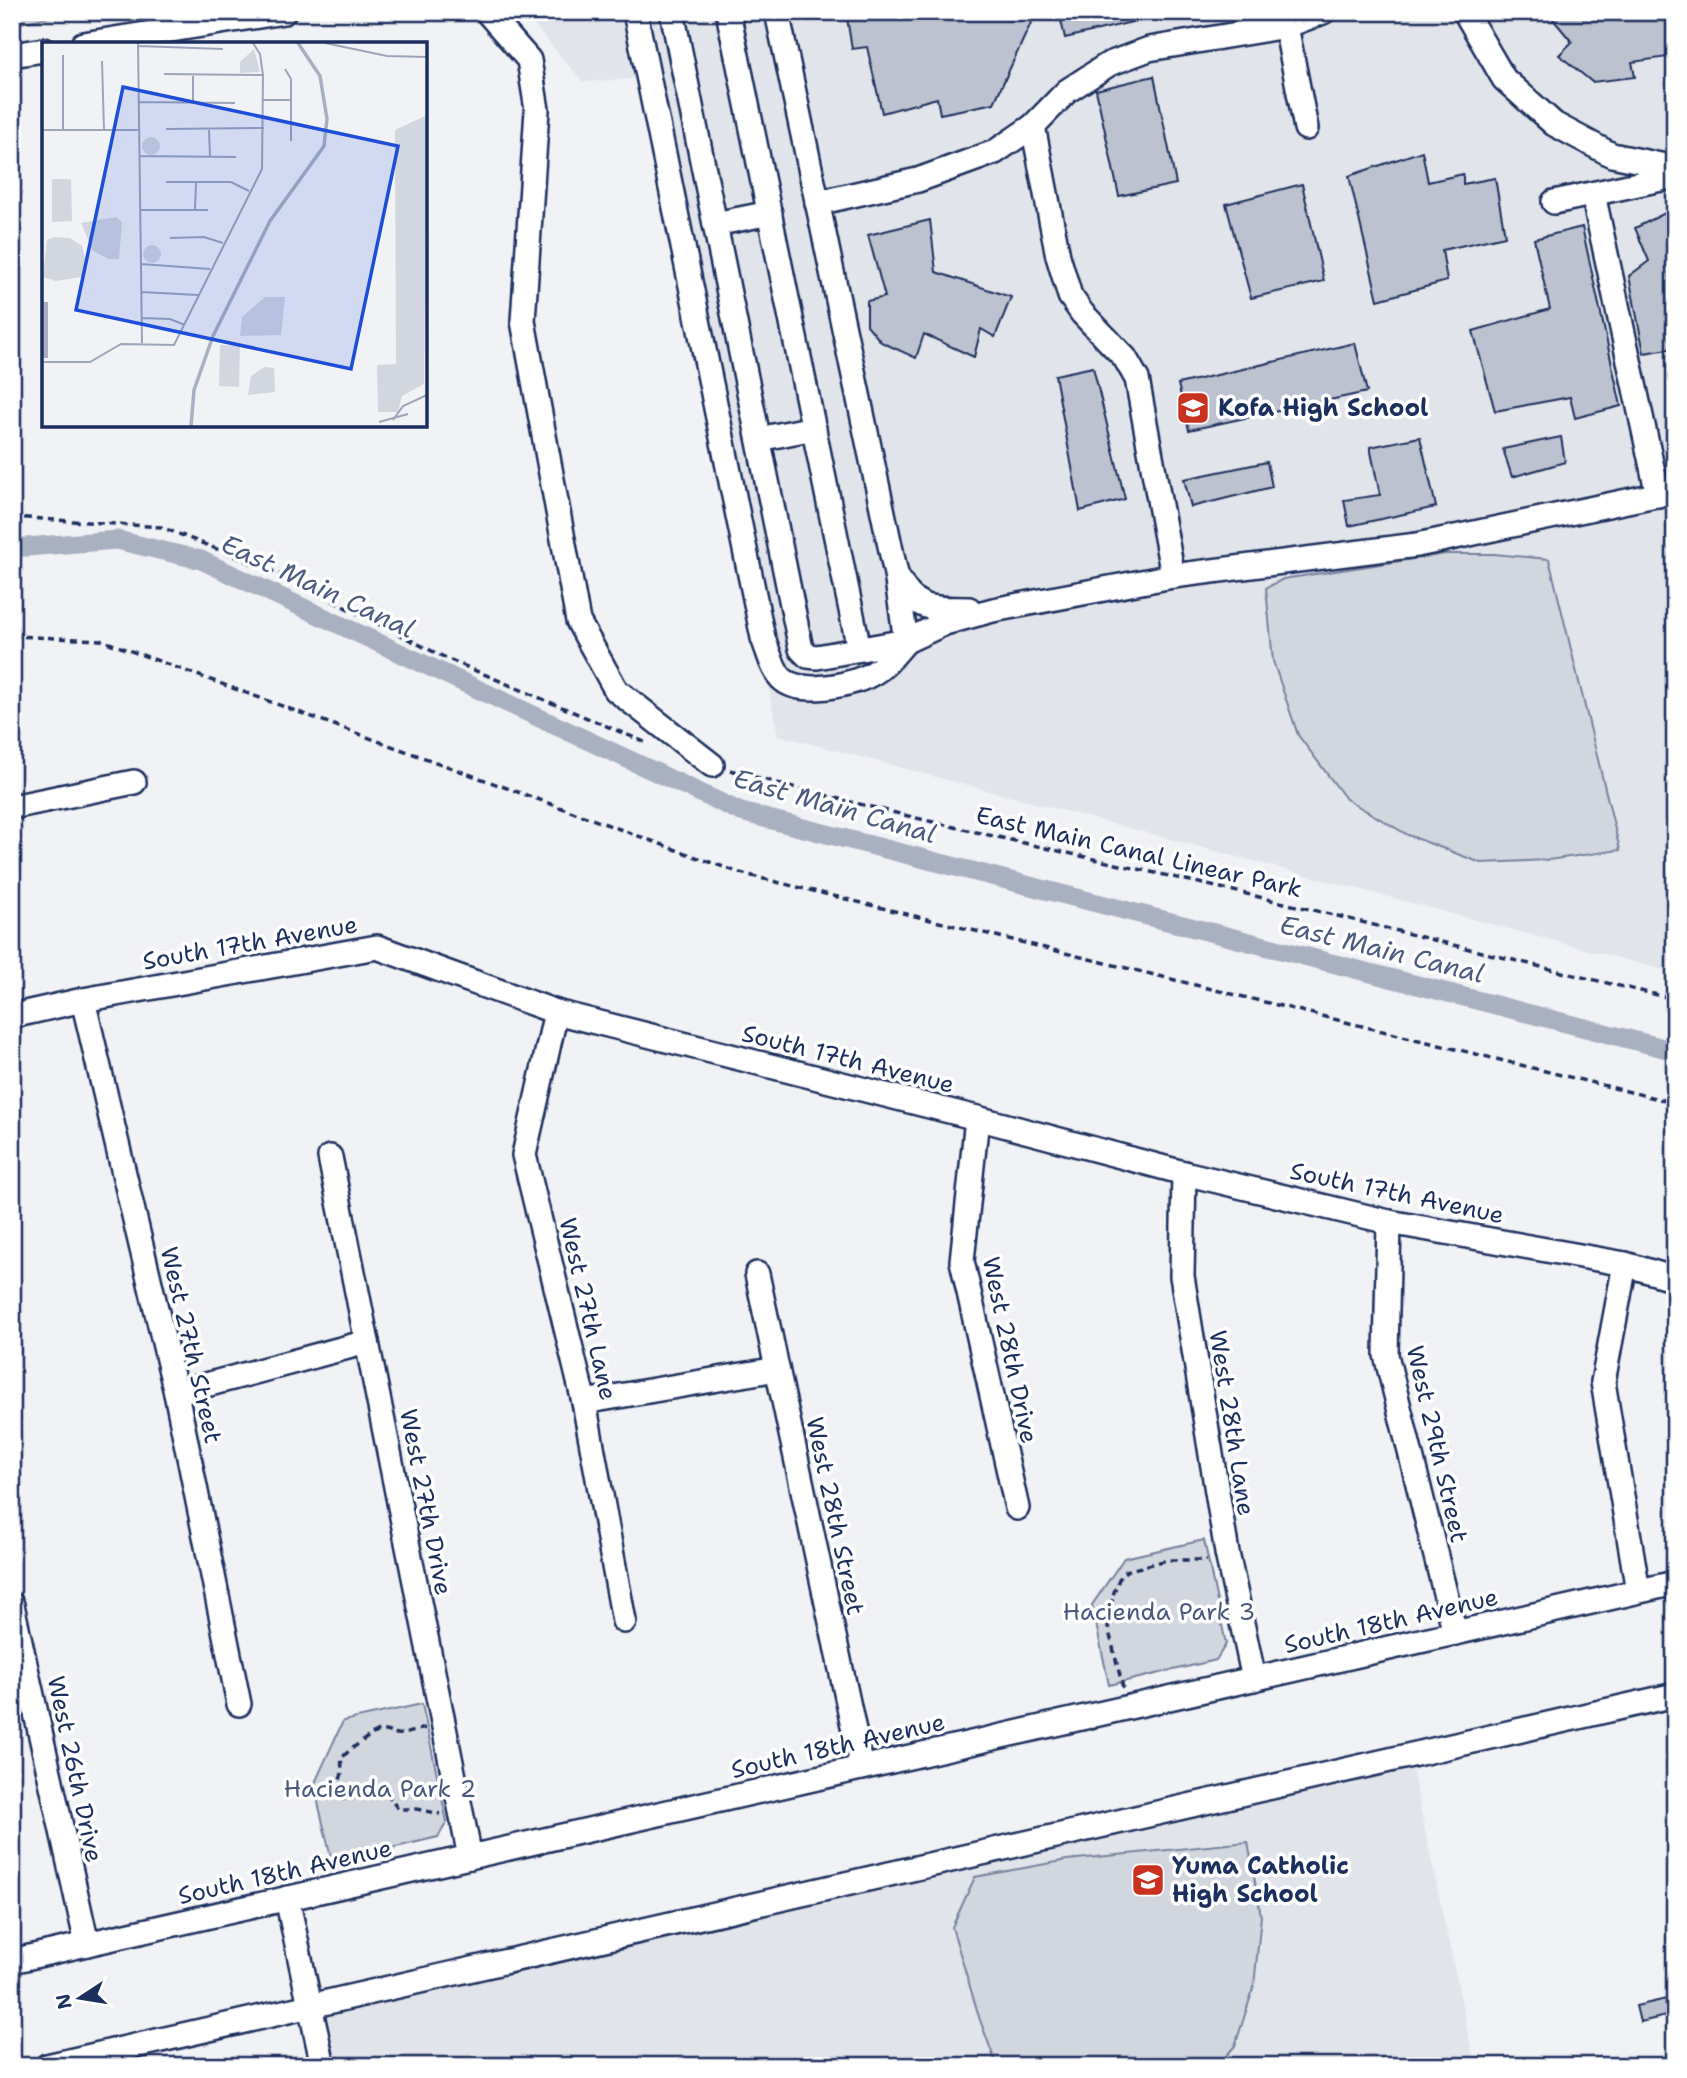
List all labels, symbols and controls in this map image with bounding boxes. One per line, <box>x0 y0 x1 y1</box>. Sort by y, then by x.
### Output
inset map <box>42 42 427 427</box>
school or university icon: Kofa High School <box>1174 389 1212 427</box>
place label: Kofa High School <box>1218 392 1428 424</box>
water label: East Main Canal <box>216 525 421 646</box>
water label: East Main Canal <box>730 760 941 851</box>
street label: East Main Canal Linear Park <box>973 799 1305 905</box>
water label: East Main Canal <box>1276 906 1488 991</box>
street label: South 17th Avenue <box>140 908 360 978</box>
street label: South 17th Avenue <box>739 1017 957 1101</box>
street label: South 17th Avenue <box>1287 1155 1507 1231</box>
street label: West 27th Lane <box>551 1215 625 1403</box>
street label: West 27th Street <box>153 1244 229 1446</box>
street label: West 28th Drive <box>975 1254 1045 1446</box>
street label: West 28th Lane <box>1202 1328 1262 1518</box>
street label: West 29th Street <box>1399 1342 1475 1546</box>
street label: West 27th Drive <box>392 1406 460 1598</box>
street label: West 28th Street <box>798 1414 872 1618</box>
street label: South 18th Avenue <box>1281 1581 1501 1661</box>
park label: Hacienda Park 3 <box>1063 1596 1255 1628</box>
street label: West 26th Drive <box>40 1673 110 1865</box>
street label: South 18th Avenue <box>728 1706 948 1786</box>
park label: Hacienda Park 2 <box>284 1773 476 1805</box>
street label: South 18th Avenue <box>175 1832 395 1912</box>
place label: Yuma Catholic High School <box>1172 1850 1349 1910</box>
school or university icon: Yuma Catholic High School <box>1129 1861 1167 1899</box>
north arrow <box>46 1962 116 2032</box>
text: N <box>50 1991 78 2011</box>

